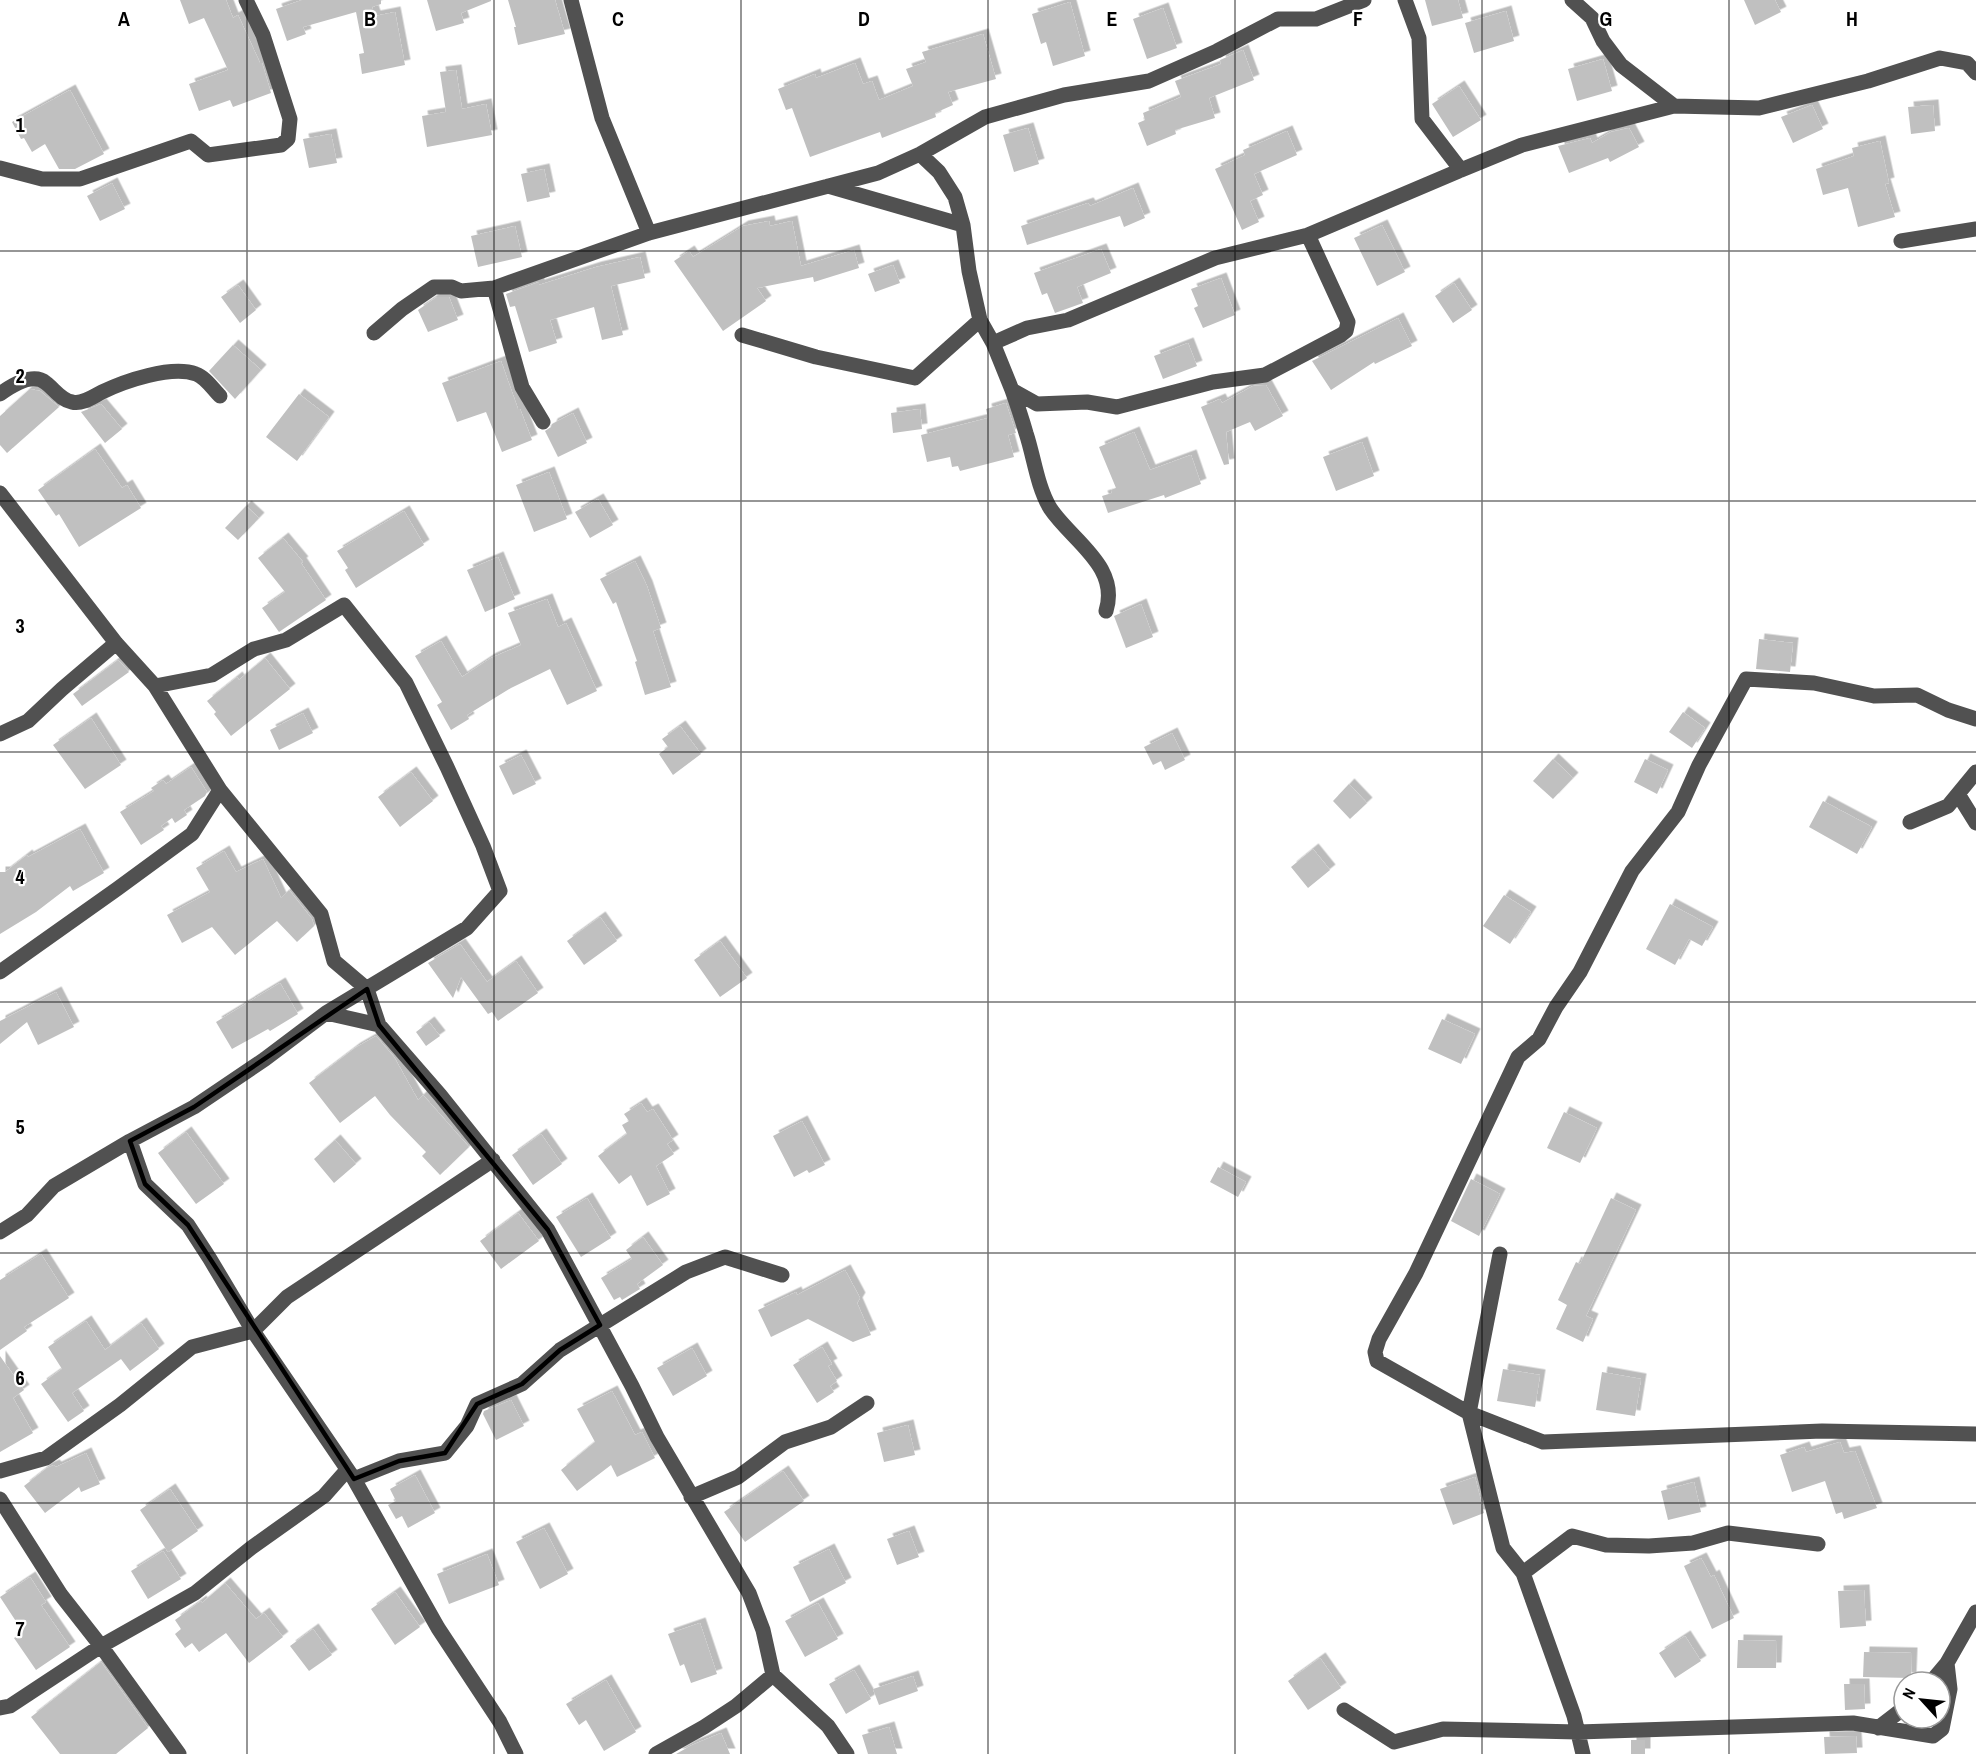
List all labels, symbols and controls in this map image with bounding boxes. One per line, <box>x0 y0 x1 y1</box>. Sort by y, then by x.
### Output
text: A <box>118 5 130 32</box>
text: B <box>364 5 376 32</box>
text: C <box>612 5 624 32</box>
text: D <box>858 5 870 32</box>
text: E <box>1107 5 1118 32</box>
text: F <box>1353 5 1363 32</box>
text: G <box>1600 5 1612 32</box>
text: H <box>1846 5 1858 32</box>
text: 1 <box>15 111 25 138</box>
text: 2 <box>15 362 25 389</box>
text: 3 <box>15 612 25 639</box>
text: 4 <box>15 863 25 890</box>
text: 5 <box>15 1113 25 1140</box>
text: 6 <box>15 1364 25 1391</box>
text: 7 <box>15 1615 25 1642</box>
north arrow <box>1892 1670 1952 1730</box>
text: N <box>1897 1684 1921 1702</box>

